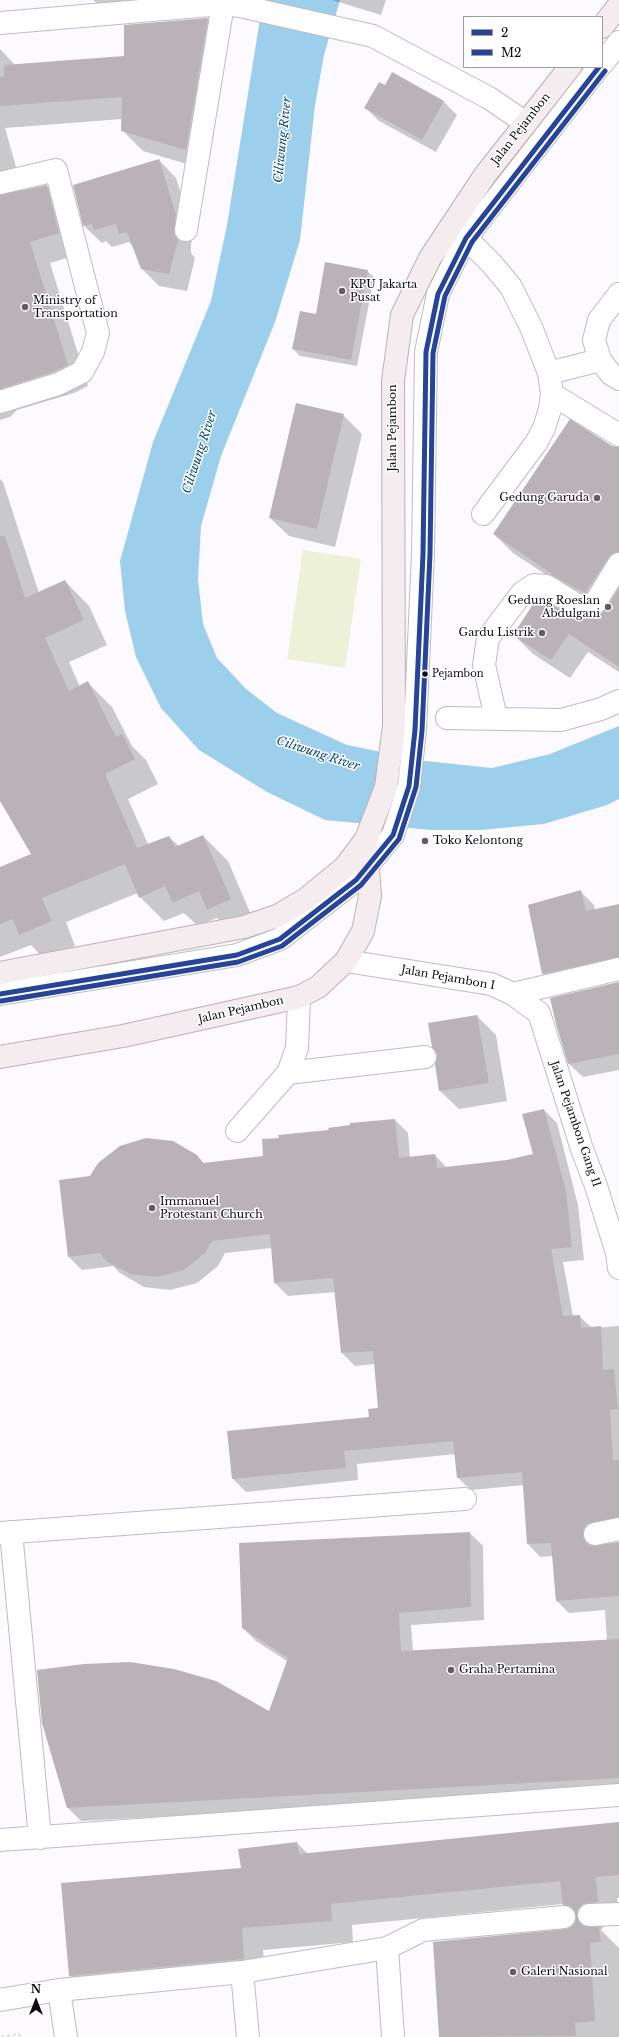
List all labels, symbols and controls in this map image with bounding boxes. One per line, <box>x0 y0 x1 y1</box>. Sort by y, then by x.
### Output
legend <box>463 16 603 68</box>
text: 2 <box>501 25 508 40</box>
text: M2 <box>501 45 521 60</box>
street label: Jalan Pejambon <box>489 91 553 167</box>
water label: Ciliwung River <box>271 96 295 184</box>
place label: KPU Jakarta Pusat <box>350 278 417 304</box>
marker: KPU Jakarta Pusat <box>337 286 347 296</box>
place label: Ministry of Transportation <box>33 294 118 320</box>
marker: Ministry of Transportation <box>20 302 30 312</box>
street label: Jalan Pejambon <box>386 384 400 472</box>
water label: Ciliwung River <box>180 409 220 495</box>
place label: Gedung Garuda <box>499 491 589 505</box>
marker: Gedung Garuda <box>592 493 602 503</box>
place label: Gedung Roeslan Abdulgani <box>508 594 600 620</box>
marker: Gedung Roeslan Abdulgani <box>603 602 613 612</box>
place label: Gardu Listrik <box>459 626 534 640</box>
marker: Gardu Listrik <box>537 628 547 638</box>
place label: Pejambon <box>432 668 484 680</box>
marker: Pejambon <box>420 669 430 679</box>
water label: Ciliwung River <box>275 734 361 774</box>
place label: Toko Kelontong <box>433 834 523 848</box>
marker: Toko Kelontong <box>420 836 430 846</box>
street label: Jalan Pejambon I <box>400 963 496 993</box>
street label: Jalan Pejambon <box>197 994 285 1026</box>
street label: Jalan Pejambon Gang II <box>547 1059 603 1189</box>
place label: Immanuel Protestant Church <box>160 1195 263 1221</box>
marker: Immanuel Protestant Church <box>147 1203 157 1213</box>
place label: Graha Pertamina <box>459 1663 555 1677</box>
marker: Graha Pertamina <box>446 1665 456 1675</box>
place label: Galeri Nasional <box>521 1965 607 1979</box>
marker: Galeri Nasional <box>508 1967 518 1977</box>
north arrow <box>16 1981 56 2021</box>
text: N <box>31 1982 41 1996</box>

